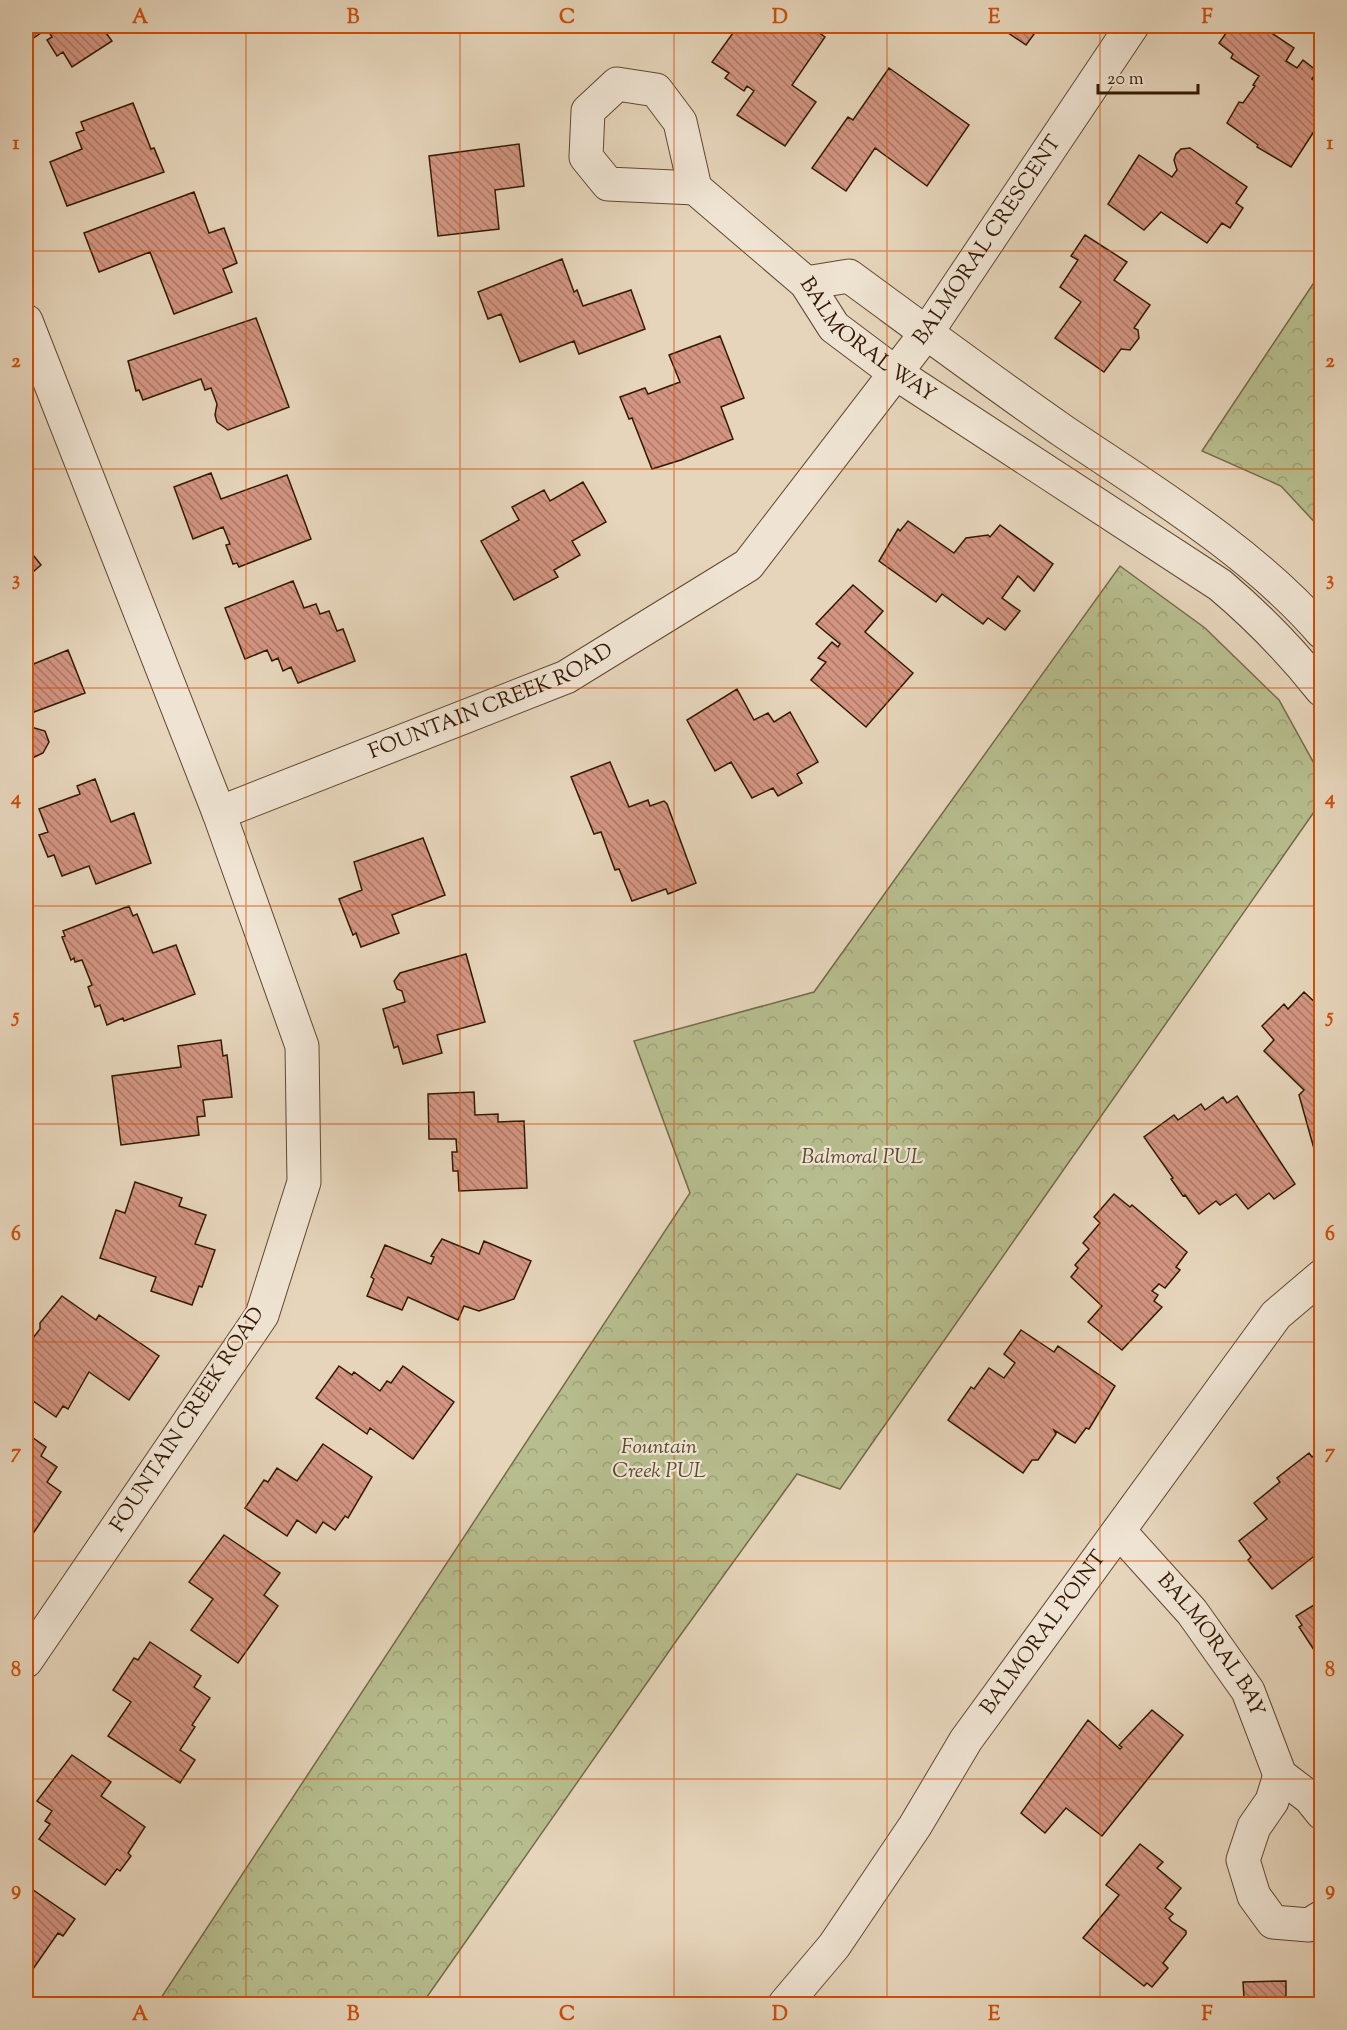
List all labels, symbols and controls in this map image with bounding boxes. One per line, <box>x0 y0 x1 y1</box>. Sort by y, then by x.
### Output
text: A <box>132 4 149 33</box>
text: B <box>347 4 360 33</box>
text: C <box>559 4 575 33</box>
text: D <box>772 4 788 33</box>
text: E <box>988 4 1001 33</box>
text: F <box>1201 4 1213 33</box>
scale bar <box>1098 57 1198 95</box>
text: 20 m <box>1107 67 1144 93</box>
text: 1 <box>13 130 20 159</box>
street label: BALMORAL CRESCENT <box>907 130 1069 352</box>
text: 1 <box>1327 130 1334 159</box>
street label: BALMORAL WAY <box>791 272 942 410</box>
text: 2 <box>11 348 21 377</box>
text: 2 <box>1325 348 1335 377</box>
text: 3 <box>12 566 20 595</box>
text: 3 <box>1326 566 1334 595</box>
street label: FOUNTAIN CREEK ROAD <box>364 636 619 768</box>
text: 4 <box>10 785 21 814</box>
text: 4 <box>1324 785 1335 814</box>
text: 5 <box>11 1003 20 1032</box>
text: 5 <box>1325 1003 1334 1032</box>
park label: Balmoral PUL <box>801 1143 923 1173</box>
text: 6 <box>11 1221 21 1250</box>
text: 6 <box>1325 1221 1335 1250</box>
street label: FOUNTAIN CREEK ROAD <box>104 1301 272 1539</box>
park label: Fountain Creek PUL <box>612 1433 706 1487</box>
text: 7 <box>11 1439 22 1468</box>
text: 7 <box>1325 1439 1336 1468</box>
street label: BALMORAL POINT <box>974 1545 1114 1721</box>
street label: BALMORAL BAY <box>1149 1567 1271 1721</box>
text: 8 <box>11 1657 21 1686</box>
text: 8 <box>1325 1657 1335 1686</box>
text: 9 <box>11 1876 21 1905</box>
text: 9 <box>1325 1876 1335 1905</box>
text: A <box>132 2001 149 2030</box>
text: B <box>347 2001 360 2030</box>
text: C <box>559 2001 575 2030</box>
text: D <box>772 2001 788 2030</box>
text: E <box>988 2001 1001 2030</box>
text: F <box>1201 2001 1213 2030</box>

